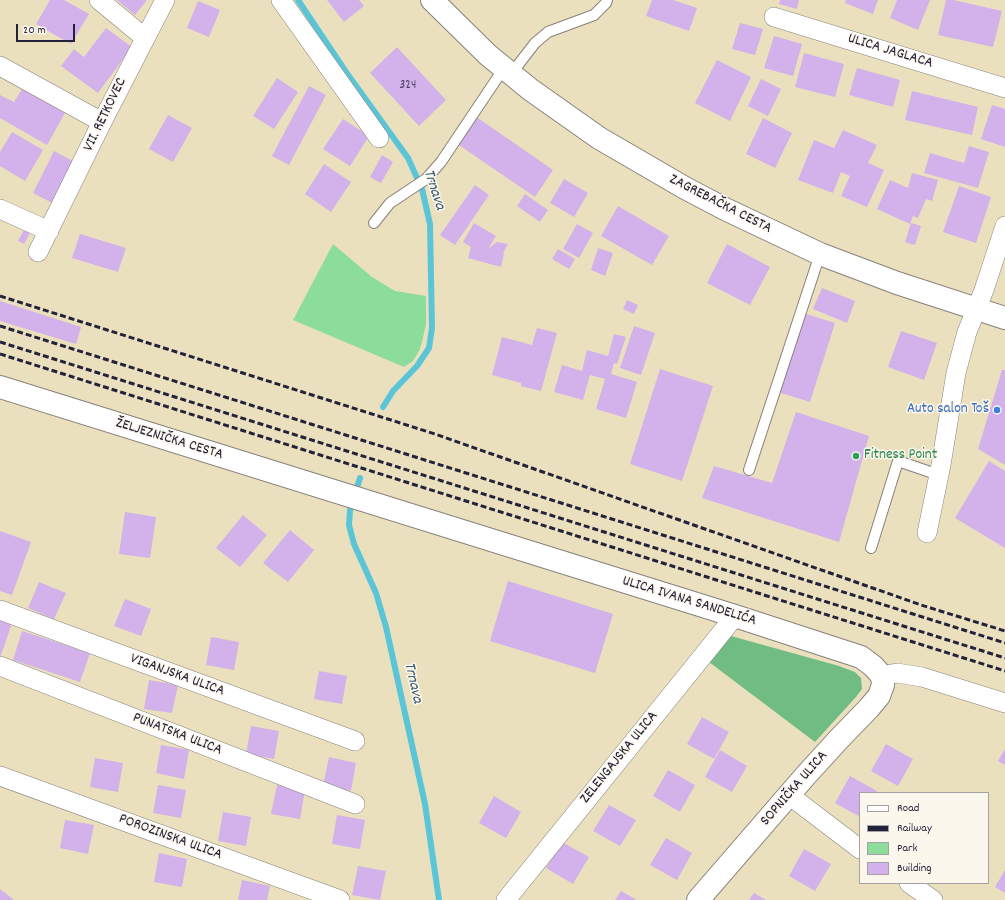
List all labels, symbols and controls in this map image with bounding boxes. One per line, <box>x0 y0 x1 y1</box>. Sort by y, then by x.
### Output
scale bar <box>18 16 77 42</box>
text: 20 m <box>23 22 46 39</box>
street label: ULICA JAGLACA <box>845 30 935 74</box>
street label: VII. RETKOVEC <box>80 75 132 155</box>
house number: 324 <box>400 78 416 94</box>
water label: Trnava <box>417 167 449 213</box>
street label: ZAGREBAČKA CESTA <box>666 171 774 239</box>
place label: Auto salon Toš <box>907 401 989 419</box>
marker: Auto salon Toš <box>992 405 1002 415</box>
street label: ŽELJEZNIČKA CESTA <box>113 415 225 465</box>
place label: Fitness Point <box>864 447 937 465</box>
marker: Fitness Point <box>851 451 861 461</box>
street label: ULICA IVANA SANDELIĆA <box>620 573 758 631</box>
street label: VIGANJSKA ULICA <box>127 651 227 701</box>
water label: Trnava <box>398 661 426 705</box>
street label: ZELENGAJSKA ULICA <box>577 708 663 808</box>
street label: PUNATSKA ULICA <box>130 710 224 760</box>
street label: SOPNIČKA ULICA <box>757 748 833 830</box>
legend <box>859 792 989 884</box>
text: Road <box>897 800 919 817</box>
street label: POROZINSKA ULICA <box>116 811 224 865</box>
text: Railway <box>897 820 932 837</box>
text: Park <box>897 840 917 857</box>
text: Building <box>897 860 932 877</box>

